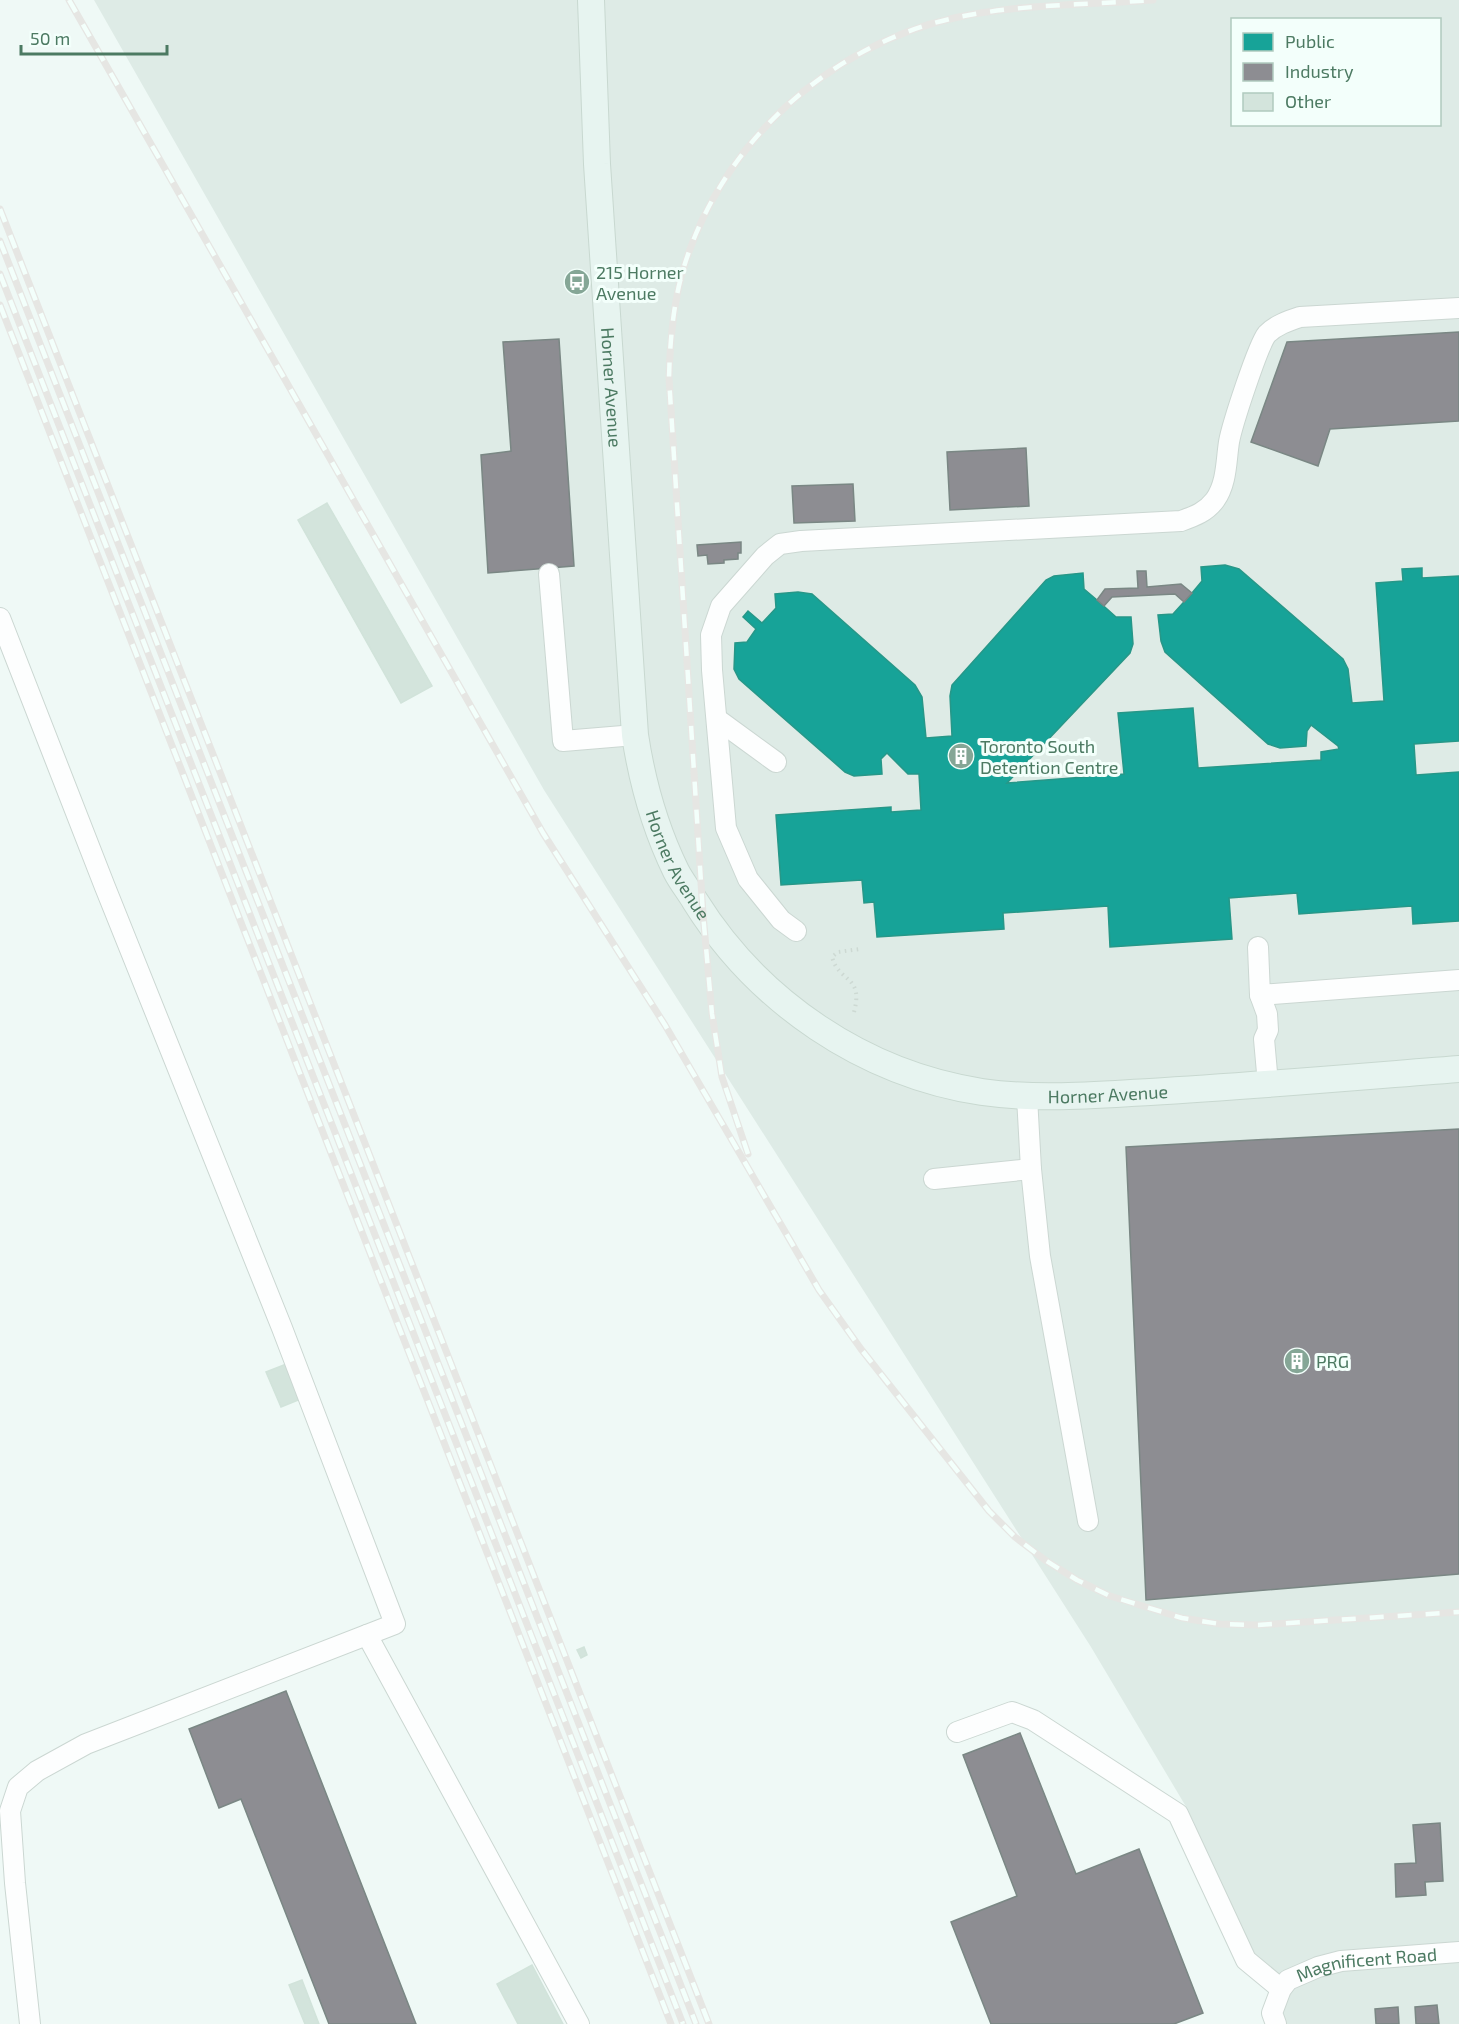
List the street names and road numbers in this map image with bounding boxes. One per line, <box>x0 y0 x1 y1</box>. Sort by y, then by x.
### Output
street label: Horner Avenue <box>597 327 627 448</box>
street label: Horner Avenue <box>642 807 715 924</box>
street label: Horner Avenue <box>1048 1080 1169 1107</box>
street label: Magnificent Road <box>1293 1943 1438 1986</box>

